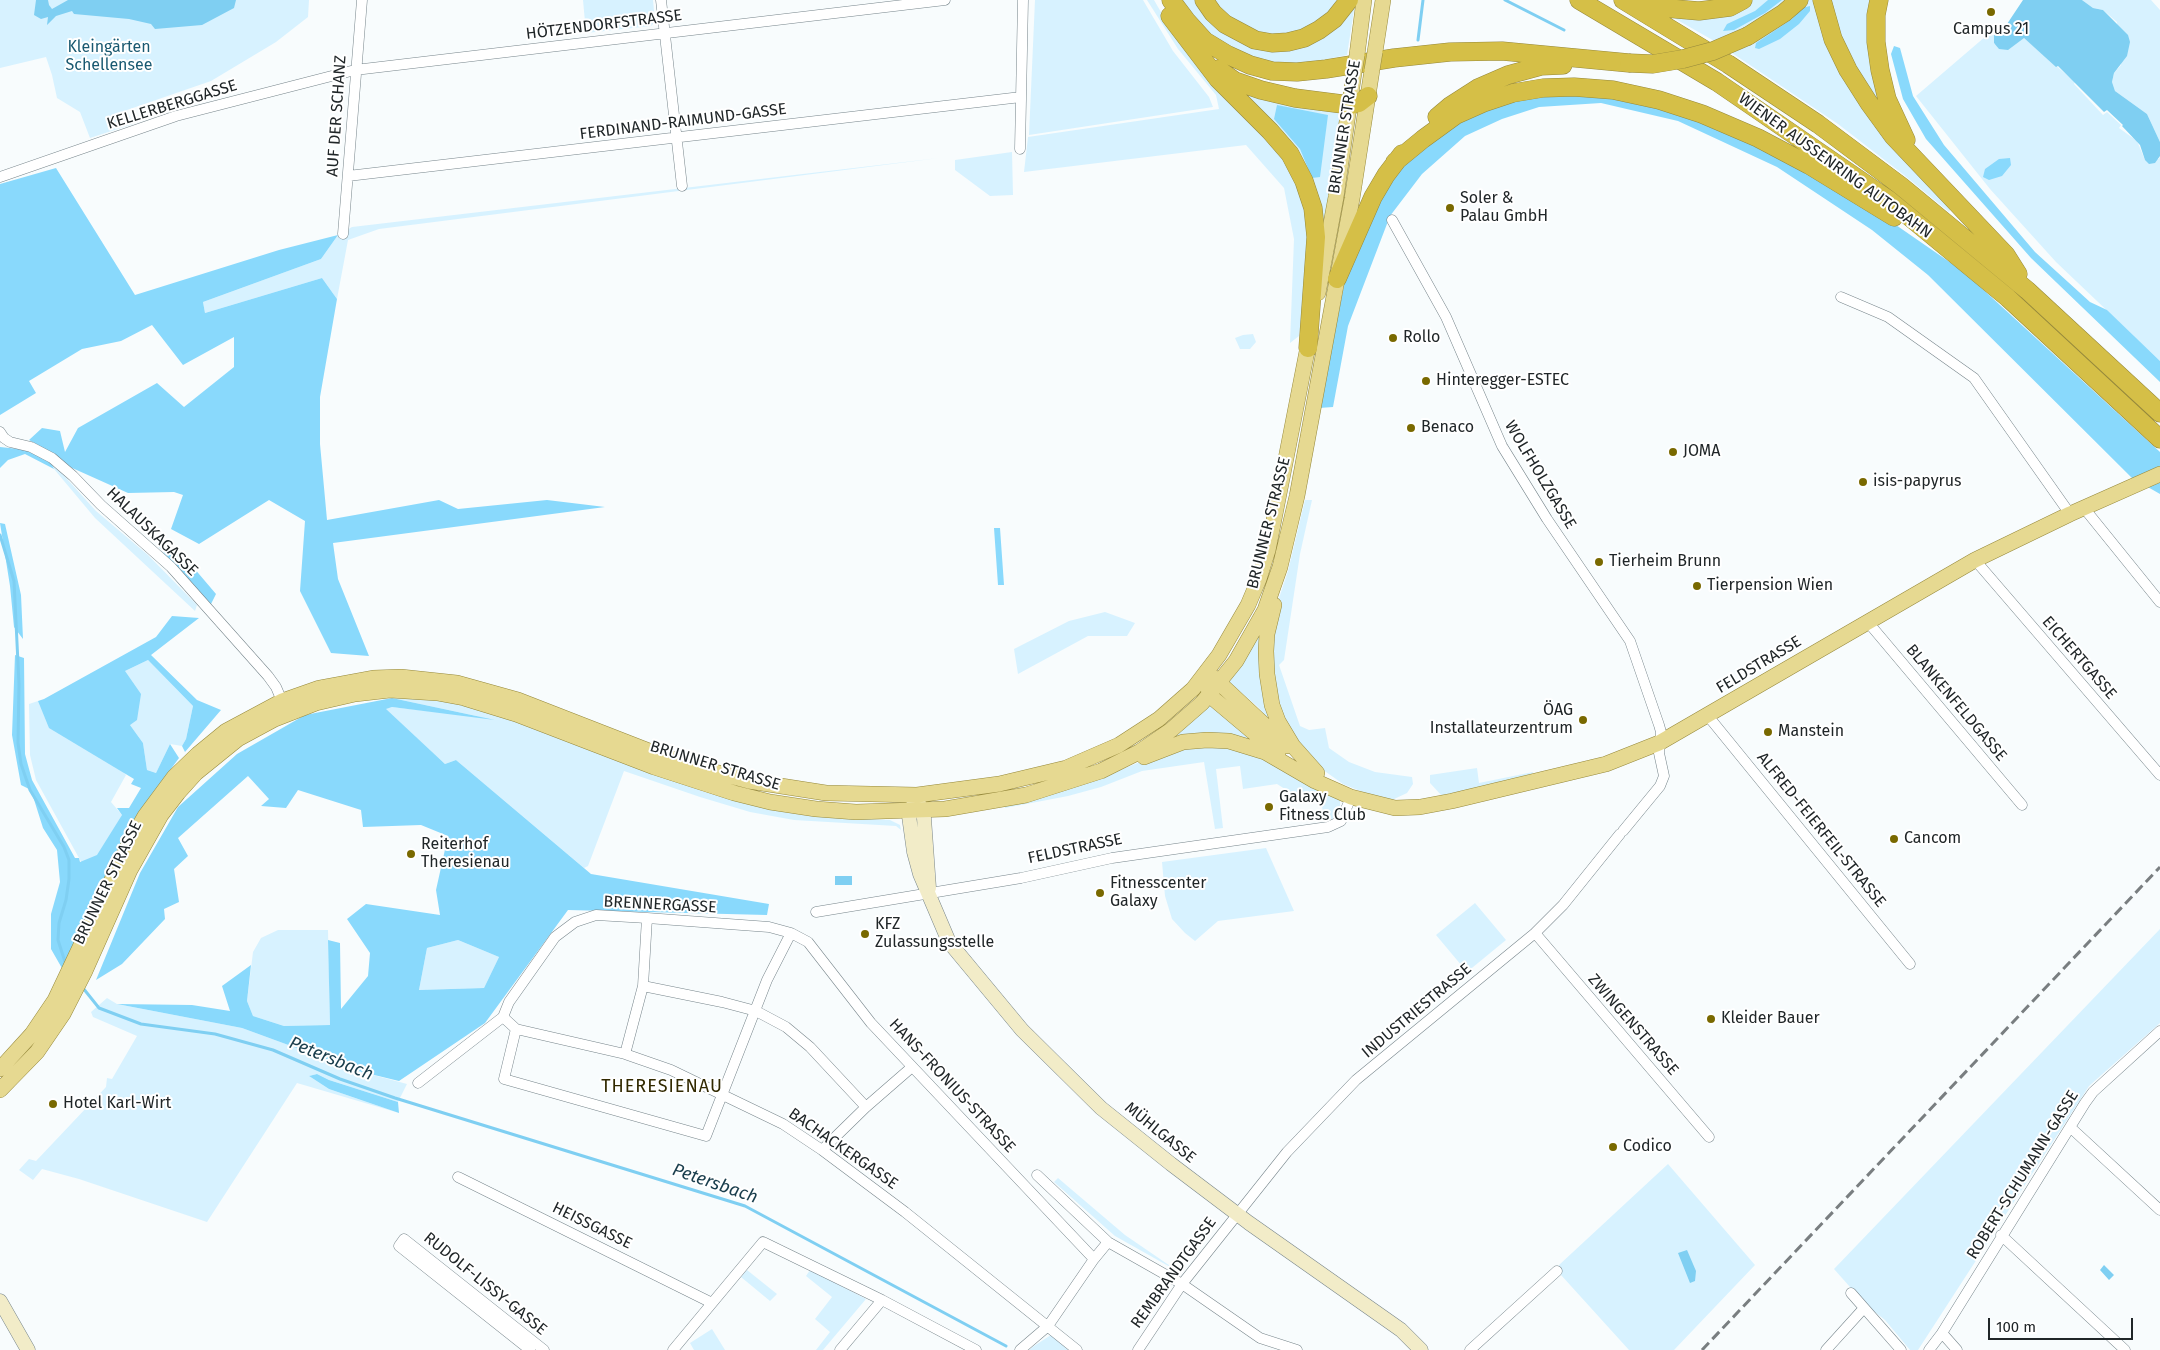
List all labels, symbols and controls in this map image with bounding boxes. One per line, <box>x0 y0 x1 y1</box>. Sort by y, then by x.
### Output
street label: HÖTZENDORFSTRASSE <box>525 6 683 44</box>
marker: Campus 21 <box>1985 6 1997 18</box>
place label: Campus 21 <box>1953 20 2029 40</box>
park label: Kleingärten Schellensee <box>66 38 152 76</box>
street label: AUF DER SCHANZ <box>323 55 351 177</box>
street label: BRUNNER STRASSE <box>1325 59 1365 195</box>
street label: KELLERBERGGASSE <box>105 76 239 134</box>
street label: WIENER AUSSENRING AUTOBAHN <box>1734 89 1936 243</box>
street label: FERDINAND-RAIMUND-GASSE <box>578 100 788 144</box>
place label: Soler & Palau GmbH <box>1460 189 1548 227</box>
marker: Soler & Palau GmbH <box>1444 202 1456 214</box>
place label: Rollo <box>1403 328 1440 348</box>
marker: Rollo <box>1387 332 1399 344</box>
place label: Hinteregger-ESTEC <box>1436 371 1569 391</box>
marker: Hinteregger-ESTEC <box>1420 375 1432 387</box>
street label: WOLFHOLZGASSE <box>1500 417 1580 533</box>
place label: Benaco <box>1421 418 1474 438</box>
marker: Benaco <box>1405 422 1417 434</box>
place label: JOMA <box>1683 442 1720 462</box>
marker: JOMA <box>1667 446 1679 458</box>
street label: BRUNNER STRASSE <box>1243 455 1295 591</box>
place label: isis-papyrus <box>1873 472 1962 492</box>
marker: isis-papyrus <box>1857 476 1869 488</box>
street label: HALAUSKAGASSE <box>102 484 202 580</box>
place label: Tierheim Brunn <box>1609 552 1721 572</box>
marker: Tierheim Brunn <box>1593 556 1605 568</box>
place label: Tierpension Wien <box>1707 576 1833 596</box>
marker: Tierpension Wien <box>1691 580 1703 592</box>
street label: EICHERTGASSE <box>2038 613 2120 703</box>
street label: FELDSTRASSE <box>1713 632 1805 698</box>
street label: BLANKENFELDGASSE <box>1902 641 2010 765</box>
place label: ÖAG Installateurzentrum <box>1430 701 1573 739</box>
marker: ÖAG Installateurzentrum <box>1577 714 1589 726</box>
place label: Manstein <box>1778 722 1844 742</box>
marker: Manstein <box>1762 726 1774 738</box>
street label: BRUNNER STRASSE <box>647 737 783 795</box>
street label: ALFRED-FEIERFEIL-STRASSE <box>1753 749 1889 911</box>
place label: Galaxy Fitness Club <box>1279 788 1366 826</box>
marker: Galaxy Fitness Club <box>1263 801 1275 813</box>
street label: BRUNNER STRASSE <box>70 818 146 948</box>
place label: Cancom <box>1904 829 1961 849</box>
street label: FELDSTRASSE <box>1026 830 1124 868</box>
marker: Cancom <box>1888 833 1900 845</box>
place label: Reiterhof Theresienau <box>421 835 510 873</box>
marker: Reiterhof Theresienau <box>405 848 417 860</box>
place label: Fitnesscenter Galaxy <box>1110 874 1206 912</box>
marker: Fitnesscenter Galaxy <box>1094 887 1106 899</box>
street label: BRENNERGASSE <box>603 892 717 918</box>
place label: KFZ Zulassungsstelle <box>875 915 994 953</box>
marker: KFZ Zulassungsstelle <box>859 928 871 940</box>
street label: INDUSTRIESTRASSE <box>1358 960 1476 1062</box>
street label: ZWINGENSTRASSE <box>1584 970 1682 1080</box>
place label: Kleider Bauer <box>1721 1009 1820 1029</box>
marker: Kleider Bauer <box>1705 1013 1717 1025</box>
street label: HANS-FRONIUS-STRASSE <box>885 1015 1019 1157</box>
water label: Petersbach <box>286 1032 376 1086</box>
district label: THERESIENAU <box>600 1076 724 1098</box>
street label: ROBERT-SCHUMANN-GASSE <box>1963 1087 2083 1263</box>
place label: Hotel Karl-Wirt <box>63 1094 171 1114</box>
marker: Hotel Karl-Wirt <box>47 1098 59 1110</box>
street label: MÜHLGASSE <box>1120 1098 1200 1168</box>
street label: BACHACKERGASSE <box>785 1104 901 1194</box>
place label: Codico <box>1623 1137 1672 1157</box>
marker: Codico <box>1607 1141 1619 1153</box>
water label: Petersbach <box>669 1159 761 1209</box>
street label: HEISSGASSE <box>549 1198 635 1254</box>
street label: REMBRANDTGASSE <box>1127 1214 1221 1332</box>
street label: RUDOLF-LISSY-GASSE <box>420 1228 550 1340</box>
scale bar <box>1990 1308 2135 1340</box>
text: 100 m <box>1996 1318 2036 1336</box>

